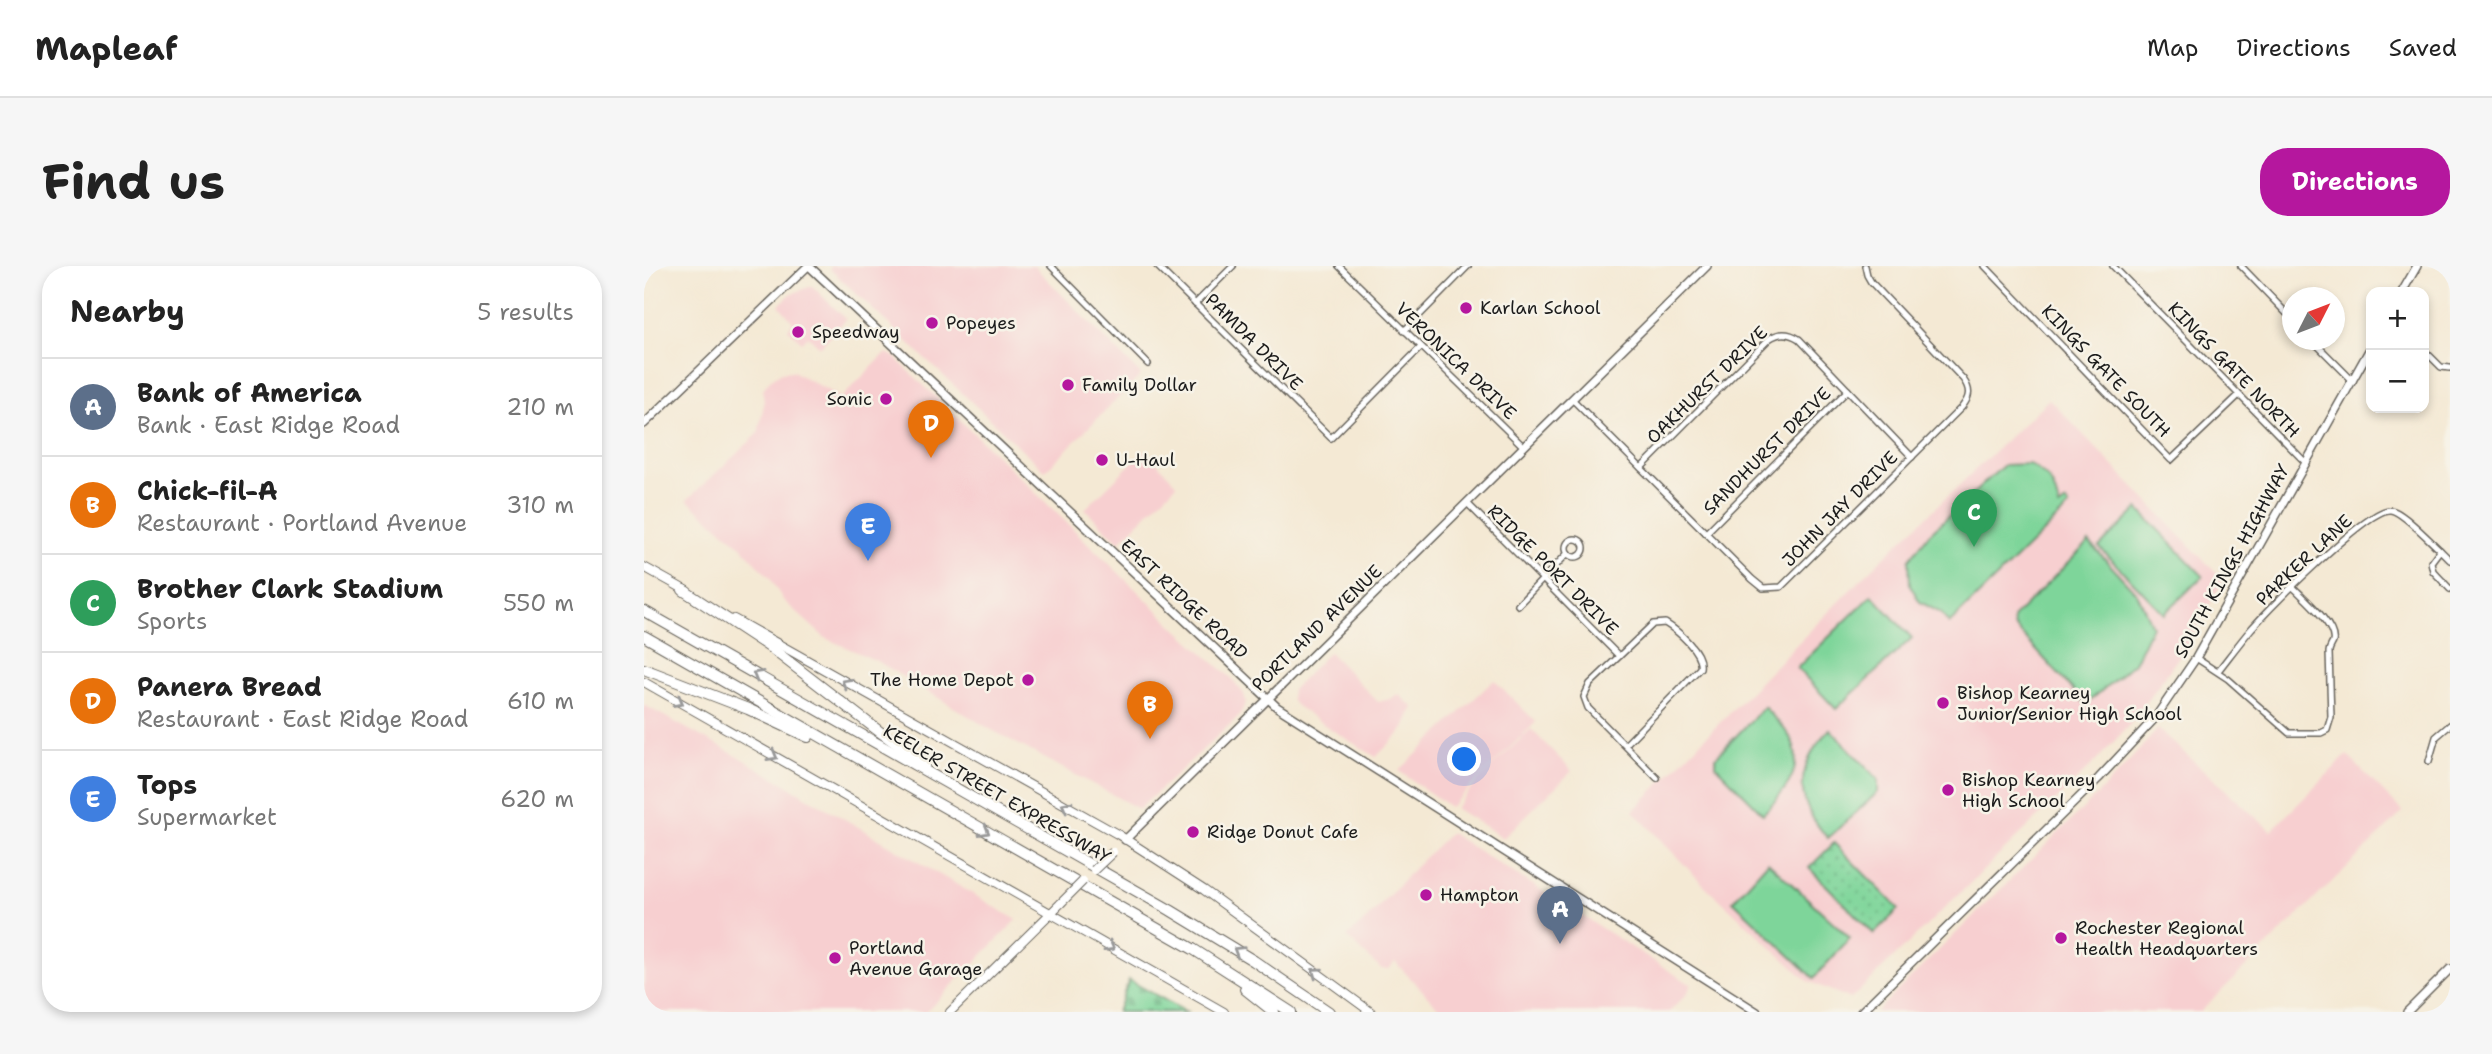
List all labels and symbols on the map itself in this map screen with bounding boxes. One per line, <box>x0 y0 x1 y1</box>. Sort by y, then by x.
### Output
north arrow <box>2282 287 2345 350</box>
street label: PAMDA DRIVE <box>1200 288 1308 396</box>
place label: Karlan School <box>1480 296 1601 320</box>
street label: VERONICA DRIVE <box>1390 297 1522 425</box>
street label: KINGS GATE NORTH <box>2163 297 2305 443</box>
street label: KINGS GATE SOUTH <box>2036 299 2176 443</box>
marker: Karlan School <box>1458 300 1474 316</box>
place label: Popeyes <box>946 311 1016 335</box>
marker: Popeyes <box>924 315 940 331</box>
place label: Speedway <box>812 320 900 344</box>
street label: OAKHURST DRIVE <box>1641 321 1773 449</box>
marker: Speedway <box>790 324 806 340</box>
place label: Family Dollar <box>1082 373 1197 397</box>
marker: Family Dollar <box>1060 377 1076 393</box>
street label: SANDHURST DRIVE <box>1698 382 1836 520</box>
place label: Sonic <box>827 387 872 411</box>
marker: Sonic <box>878 391 894 407</box>
pin: D <box>908 400 954 458</box>
street label: JOHN JAY DRIVE <box>1777 446 1903 572</box>
place label: U-Haul <box>1116 448 1176 472</box>
marker: U-Haul <box>1094 452 1110 468</box>
street label: SOUTH KINGS HIGHWAY <box>2169 460 2295 662</box>
pin: C <box>1951 489 1997 547</box>
street label: RIDGE PORT DRIVE <box>1482 499 1624 641</box>
pin: E <box>845 503 891 561</box>
street label: PARKER LANE <box>2251 509 2357 611</box>
street label: EAST RIDGE ROAD <box>1115 534 1253 665</box>
street label: PORTLAND AVENUE <box>1247 559 1387 697</box>
place label: The Home Depot <box>870 668 1014 692</box>
one-way arrow <box>752 671 765 684</box>
marker: The Home Depot <box>1020 672 1036 688</box>
one-way arrow <box>841 678 854 691</box>
pin: B <box>1127 681 1173 739</box>
place label: Bishop Kearney Junior/Senior High School <box>1957 681 2182 726</box>
one-way arrow <box>672 694 684 707</box>
marker: Bishop Kearney Junior/Senior High School <box>1935 695 1951 711</box>
street label: KEELER STREET EXPRESSWAY <box>879 719 1115 869</box>
your location <box>1447 742 1481 776</box>
one-way arrow <box>766 747 779 760</box>
place label: Bishop Kearney High School <box>1962 768 2095 813</box>
marker: Bishop Kearney High School <box>1940 782 1956 798</box>
one-way arrow <box>1061 801 1073 814</box>
place label: Ridge Donut Cafe <box>1207 820 1358 844</box>
one-way arrow <box>978 822 991 835</box>
marker: Ridge Donut Cafe <box>1185 824 1201 840</box>
place label: Hampton <box>1440 883 1519 907</box>
pin: A <box>1537 886 1583 944</box>
marker: Hampton <box>1418 887 1434 903</box>
place label: Rochester Regional Health Headquarters <box>2075 916 2258 961</box>
marker: Rochester Regional Health Headquarters <box>2053 930 2069 946</box>
place label: Portland Avenue Garage <box>849 936 983 981</box>
one-way arrow <box>1102 939 1115 952</box>
one-way arrow <box>1232 947 1245 960</box>
marker: Portland Avenue Garage <box>827 950 843 966</box>
one-way arrow <box>1311 967 1324 980</box>

